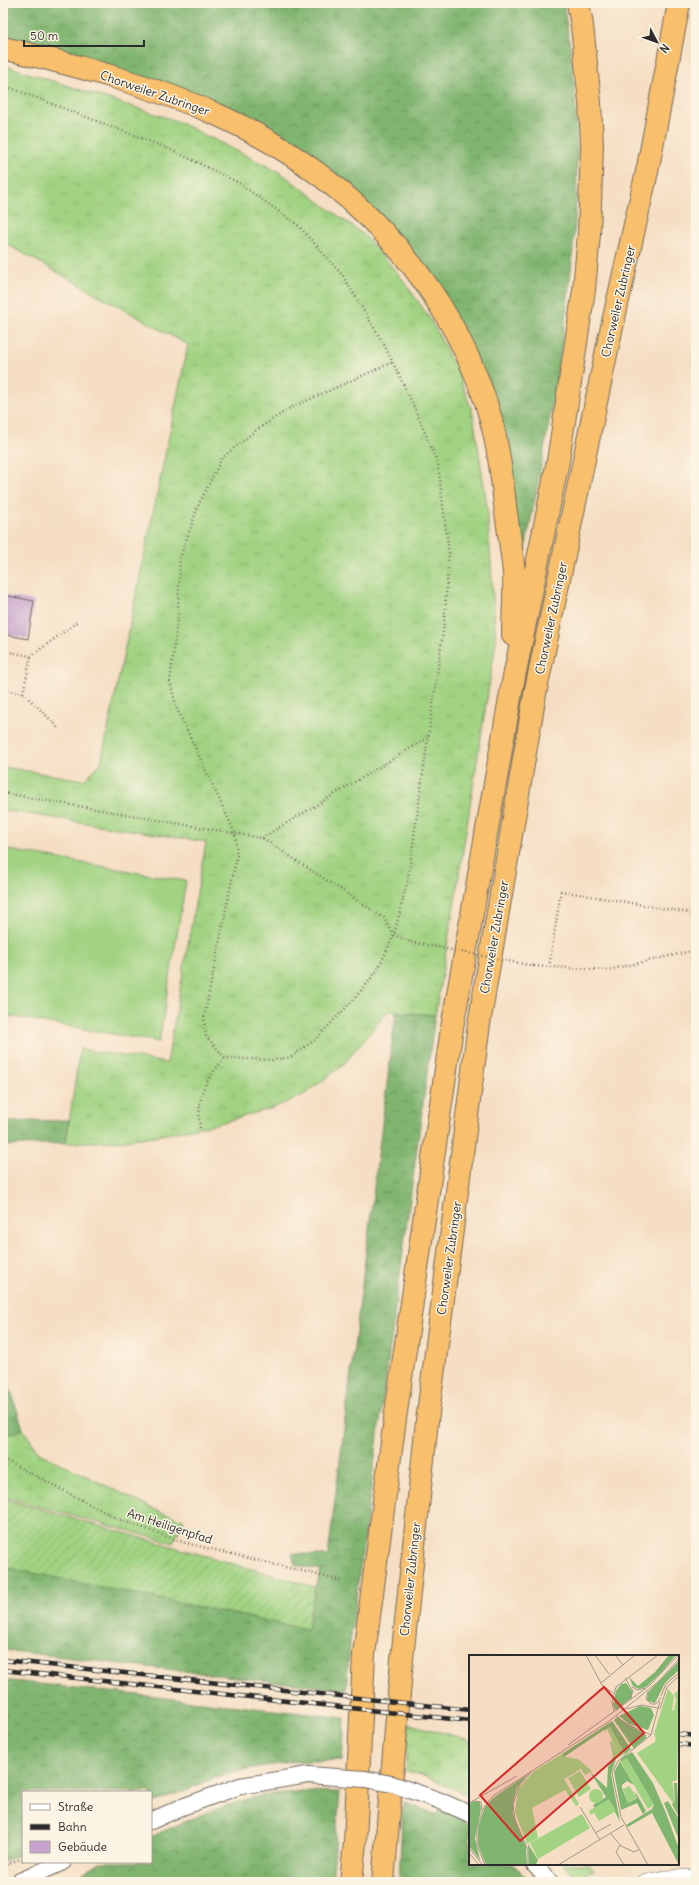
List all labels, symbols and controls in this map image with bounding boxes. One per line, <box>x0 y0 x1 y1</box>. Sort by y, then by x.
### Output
scale bar <box>24 22 144 48</box>
north arrow <box>637 22 677 62</box>
text: 50 m <box>30 28 59 43</box>
text: N <box>657 41 672 56</box>
street label: Chorweiler Zubringer <box>98 67 212 119</box>
street label: Chorweiler Zubringer <box>598 243 638 359</box>
street label: Chorweiler Zubringer <box>532 560 570 676</box>
street label: Chorweiler Zubringer <box>477 879 511 995</box>
street label: Chorweiler Zubringer <box>434 1200 464 1316</box>
street label: Am Heiligenpfad <box>126 1505 214 1547</box>
street label: Chorweiler Zubringer <box>397 1521 423 1637</box>
inset map <box>469 1655 679 1865</box>
legend <box>22 1791 152 1863</box>
text: Straße <box>58 1799 93 1814</box>
text: Bahn <box>58 1819 87 1834</box>
text: Gebäude <box>58 1839 107 1854</box>

